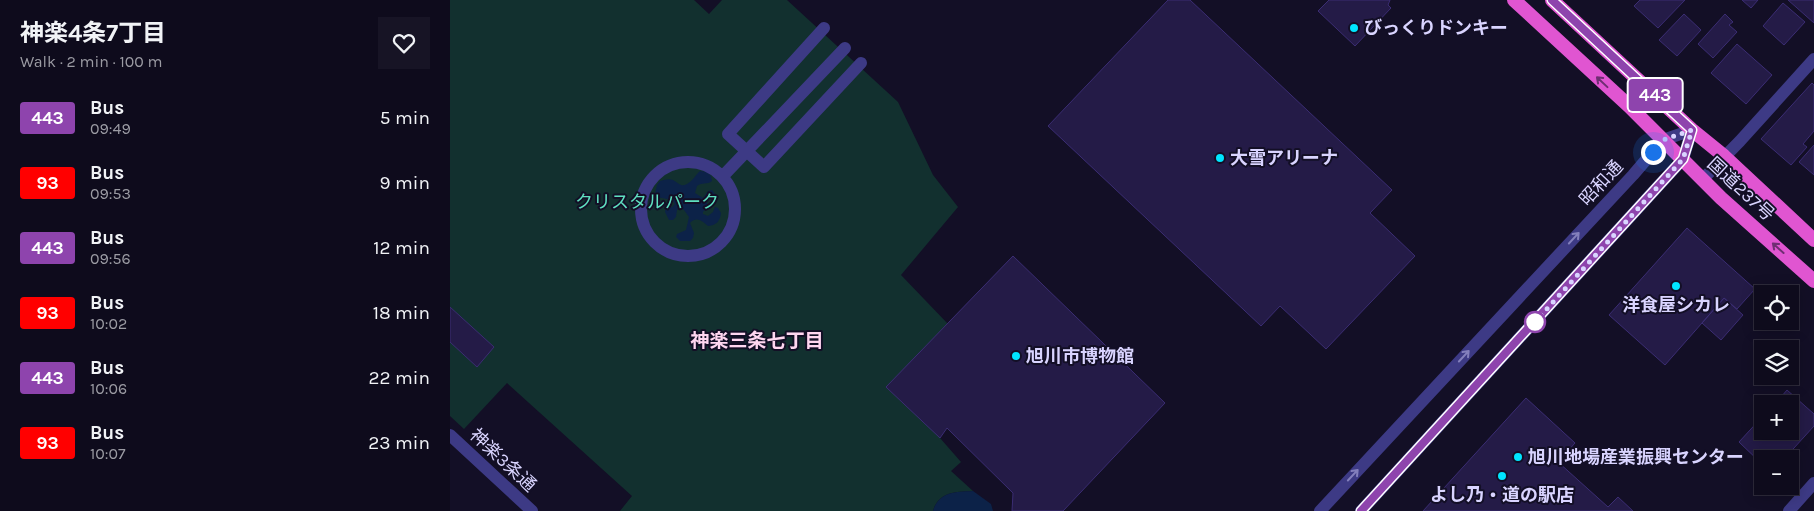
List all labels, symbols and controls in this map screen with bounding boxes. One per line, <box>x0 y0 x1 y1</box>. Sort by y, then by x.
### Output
button: heart <box>378 17 430 69</box>
place label: びっくりドンキー <box>1364 17 1508 39</box>
text: 神楽4条7丁目 <box>20 19 166 47</box>
marker: びっくりドンキー <box>1348 22 1360 34</box>
text: Walk · 2 min · 100 m <box>20 52 163 71</box>
one-way arrow <box>1596 76 1609 88</box>
line badge: 443 <box>1626 79 1684 111</box>
text: 443 <box>1639 84 1671 106</box>
text: Bus <box>90 97 124 119</box>
text: 443 <box>31 107 64 129</box>
text: 5 min <box>380 107 430 129</box>
text: 09:49 <box>90 119 131 138</box>
your location <box>1641 140 1666 165</box>
place label: 大雪アリーナ <box>1230 147 1338 169</box>
marker: 大雪アリーナ <box>1214 152 1226 164</box>
street label: 国道237号 <box>1703 152 1779 226</box>
street label: 昭和通 <box>1575 156 1627 210</box>
text: Bus <box>90 162 124 184</box>
text: 93 <box>36 172 59 194</box>
text: 9 min <box>380 172 430 194</box>
text: 09:53 <box>90 184 131 203</box>
park label: クリスタルパーク <box>575 191 719 213</box>
text: Bus <box>90 227 124 249</box>
one-way arrow <box>1568 231 1580 244</box>
text: 443 <box>31 237 64 259</box>
text: 12 min <box>373 237 430 259</box>
one-way arrow <box>1771 242 1784 254</box>
text: 09:56 <box>90 249 131 268</box>
marker: 洋食屋シカレ <box>1670 280 1682 292</box>
map controls <box>1754 285 1799 495</box>
button: locate <box>1754 285 1799 330</box>
text: Bus <box>90 292 124 314</box>
place label: 洋食屋シカレ <box>1622 294 1730 316</box>
text: 93 <box>36 302 59 324</box>
text: 18 min <box>373 302 430 324</box>
unlabelled marker <box>1524 311 1546 333</box>
text: 10:02 <box>90 314 127 333</box>
district label: 神楽三条七丁目 <box>690 330 824 352</box>
button: layers <box>1754 340 1799 385</box>
place label: 旭川市博物館 <box>1026 345 1134 367</box>
marker: 旭川市博物館 <box>1010 350 1022 362</box>
one-way arrow <box>1458 350 1470 363</box>
text: Bus <box>90 357 124 379</box>
text: 443 <box>31 367 64 389</box>
text: 22 min <box>369 367 430 389</box>
text: 10:06 <box>90 379 127 398</box>
button: + <box>1754 395 1799 440</box>
text: Bus <box>90 422 124 444</box>
street label: 神楽3条通 <box>465 424 541 496</box>
text: 93 <box>36 432 59 454</box>
text: 23 min <box>368 432 430 454</box>
text: 10:07 <box>90 444 125 463</box>
place label: 旭川地場産業振興センター <box>1528 446 1744 468</box>
button: − <box>1754 450 1799 495</box>
marker: 旭川地場産業振興センター <box>1512 451 1524 463</box>
one-way arrow <box>1347 469 1359 482</box>
marker: よし乃・道の駅店 <box>1496 470 1508 482</box>
place label: よし乃・道の駅店 <box>1430 484 1574 506</box>

